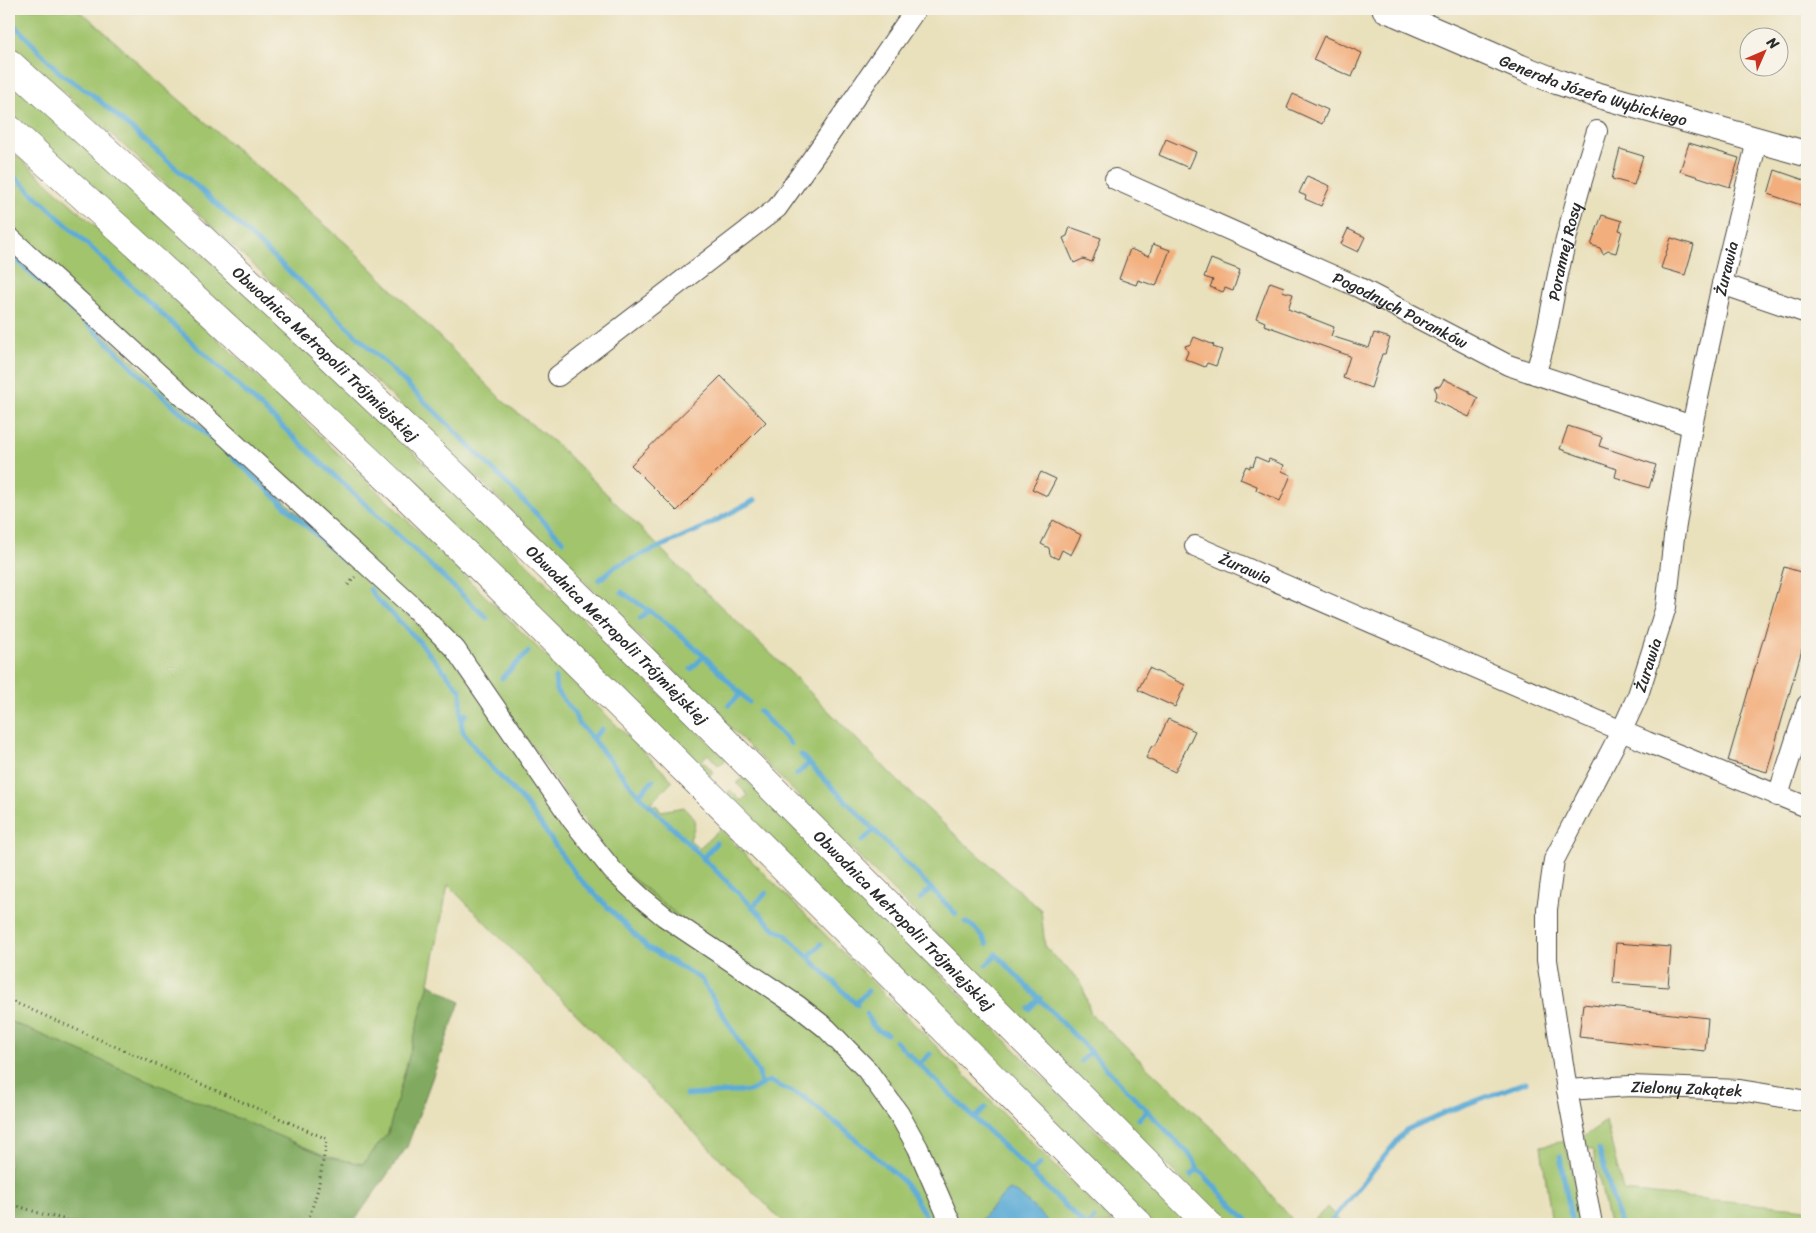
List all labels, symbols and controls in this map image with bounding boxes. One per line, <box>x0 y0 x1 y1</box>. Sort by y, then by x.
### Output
north arrow <box>1738 28 1788 78</box>
text: N <box>1760 30 1785 56</box>
street label: Generała Józefa Wybickiego <box>1495 45 1691 134</box>
street label: Porannej Rosy <box>1539 198 1590 303</box>
street label: Żurawia <box>1705 238 1746 298</box>
street label: Obwodnica Metropolii Trójmiejskiej <box>225 259 427 449</box>
street label: Pogodnych Poranków <box>1328 263 1474 357</box>
street label: Obwodnica Metropolii Trójmiejskiej <box>519 537 716 732</box>
street label: Żurawia <box>1214 544 1277 592</box>
street label: Żurawia <box>1625 634 1670 696</box>
street label: Obwodnica Metropolii Trójmiejskiej <box>807 823 1003 1019</box>
street label: Zielony Zakątek <box>1630 1072 1743 1105</box>

